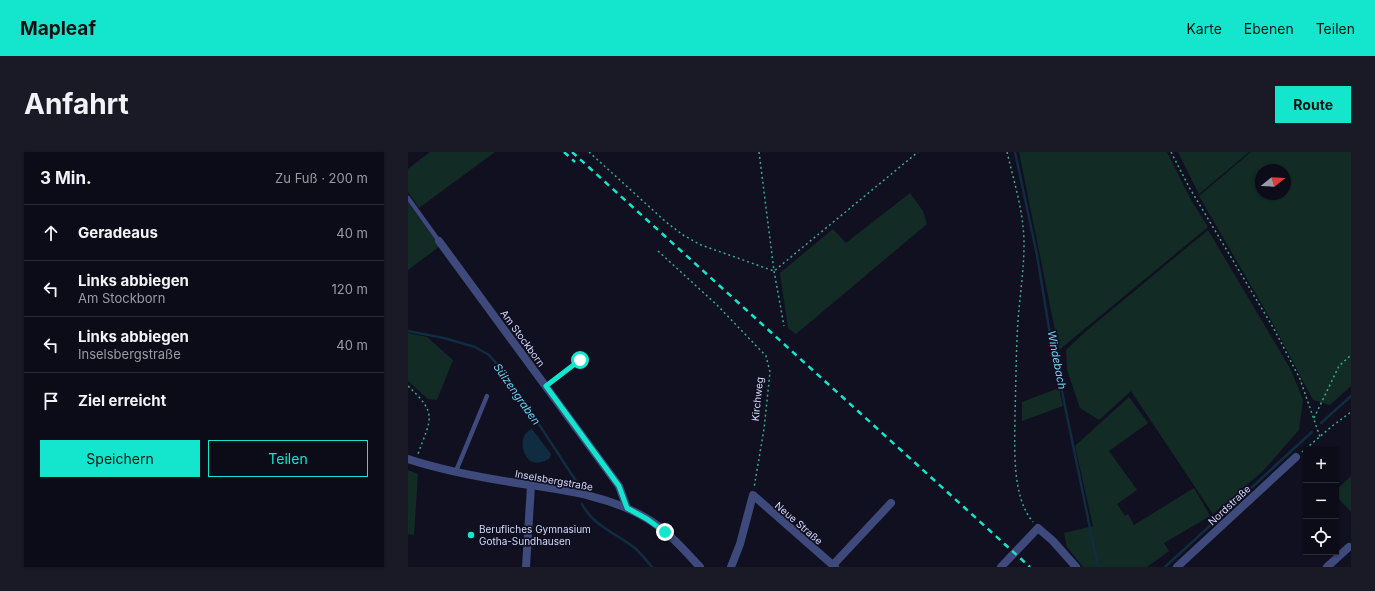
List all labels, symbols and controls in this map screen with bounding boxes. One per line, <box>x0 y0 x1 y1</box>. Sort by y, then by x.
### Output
text: Mapleaf <box>20 17 96 40</box>
text: Karte <box>1186 20 1222 37</box>
text: Ebenen <box>1244 20 1294 37</box>
text: Teilen <box>1316 20 1355 37</box>
button: Route <box>1275 86 1351 123</box>
text: Anfahrt <box>24 87 129 121</box>
north arrow <box>1255 164 1291 200</box>
text: 3 Min. <box>40 168 92 188</box>
text: Zu Fuß · 200 m <box>275 170 368 186</box>
icon: ahead <box>40 222 62 244</box>
text: Geradeaus <box>78 223 158 242</box>
text: 40 m <box>336 225 368 241</box>
text: Links abbiegen <box>78 271 189 290</box>
icon: left <box>40 278 62 300</box>
text: 120 m <box>332 281 368 297</box>
text: Am Stockborn <box>78 290 165 306</box>
street label: Am Stockborn <box>498 307 548 369</box>
text: Links abbiegen <box>78 327 189 346</box>
water label: Windebach <box>1044 330 1070 391</box>
icon: left <box>40 334 62 356</box>
text: 40 m <box>336 337 368 353</box>
text: Inselsbergstraße <box>78 346 181 362</box>
route start <box>571 351 589 369</box>
water label: Sülzengraben <box>491 360 544 428</box>
street label: Kirchweg <box>749 376 765 422</box>
icon: arrive <box>40 390 62 412</box>
text: Ziel erreicht <box>78 391 166 410</box>
button: Speichern <box>40 440 200 477</box>
button: Teilen <box>208 440 368 477</box>
map controls <box>1303 447 1339 555</box>
button: + <box>1303 447 1339 483</box>
street label: Inselsbergstraße <box>514 467 594 493</box>
street label: Nordstraße <box>1205 482 1253 528</box>
button: − <box>1303 483 1339 519</box>
street label: Neue Straße <box>773 499 825 547</box>
button: locate <box>1303 519 1339 555</box>
place label: Berufliches Gymnasium Gotha-Sundhausen <box>479 523 591 547</box>
route end <box>656 523 674 541</box>
marker: Berufliches Gymnasium Gotha-Sundhausen <box>466 530 476 540</box>

